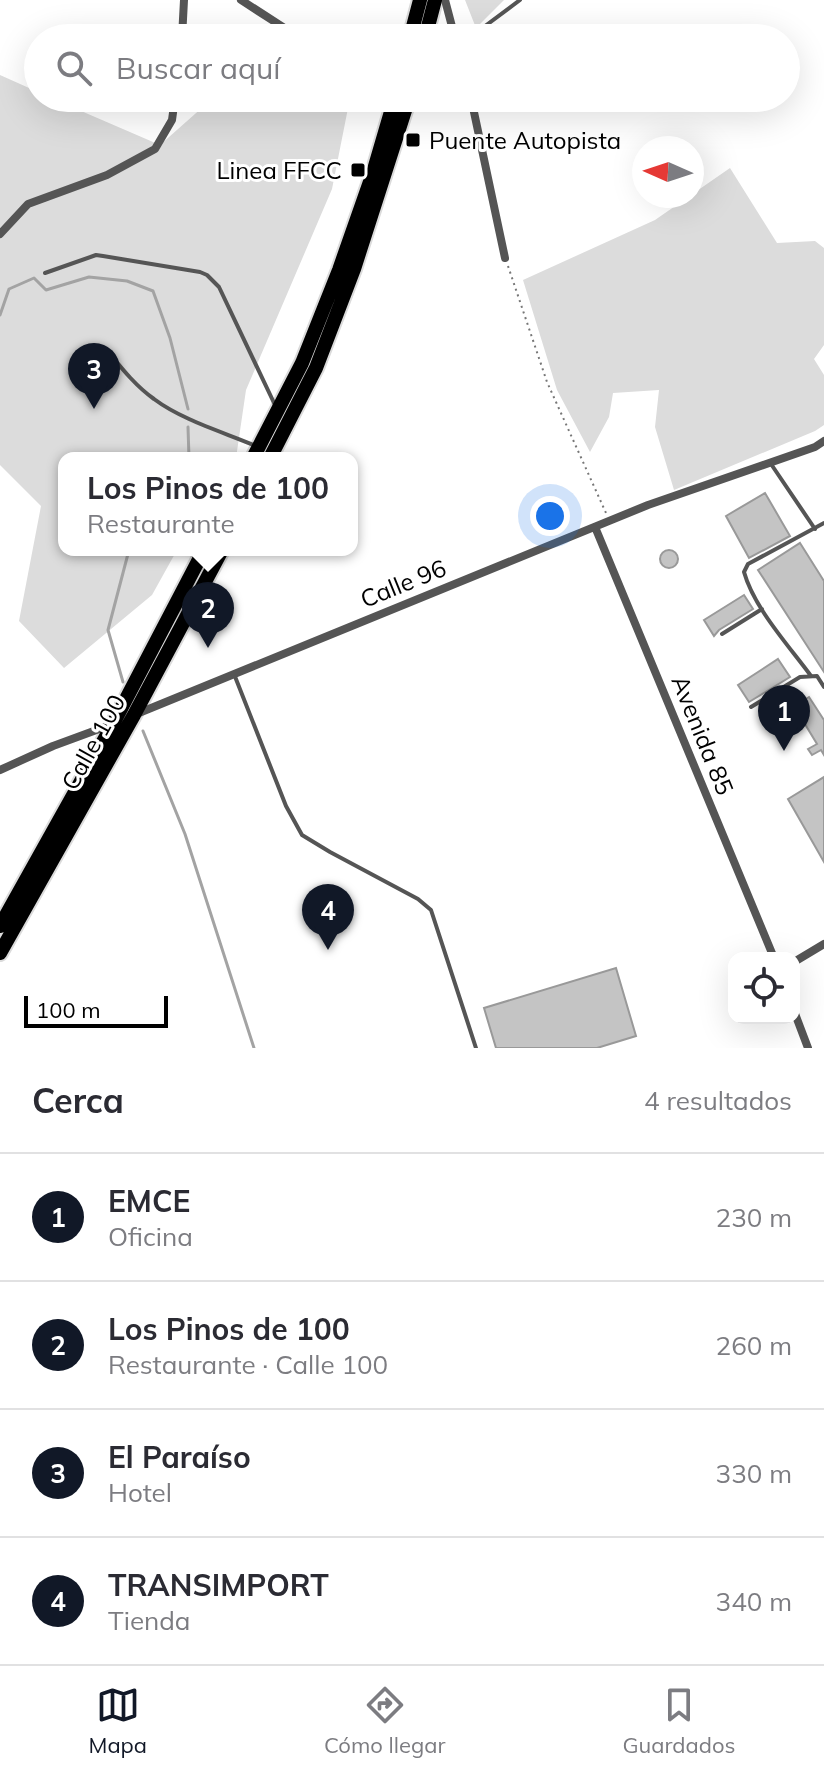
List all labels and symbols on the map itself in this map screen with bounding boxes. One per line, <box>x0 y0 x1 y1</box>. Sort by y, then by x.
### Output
place label: Puente Autopista <box>429 125 621 155</box>
marker: Puente Autopista <box>404 131 422 149</box>
north arrow <box>632 136 704 208</box>
place label: Linea FFCC <box>217 155 342 185</box>
marker: Linea FFCC <box>349 161 367 179</box>
pin: 3 <box>68 343 120 409</box>
your location <box>530 496 570 536</box>
street label: Calle 96 <box>356 552 450 614</box>
pin: 2 <box>182 582 234 648</box>
street label: Avenida 85 <box>665 671 741 799</box>
pin: 1 <box>758 685 810 751</box>
street label: Calle 100 <box>55 689 131 795</box>
pin: 4 <box>302 884 354 950</box>
scale bar <box>24 992 168 1028</box>

